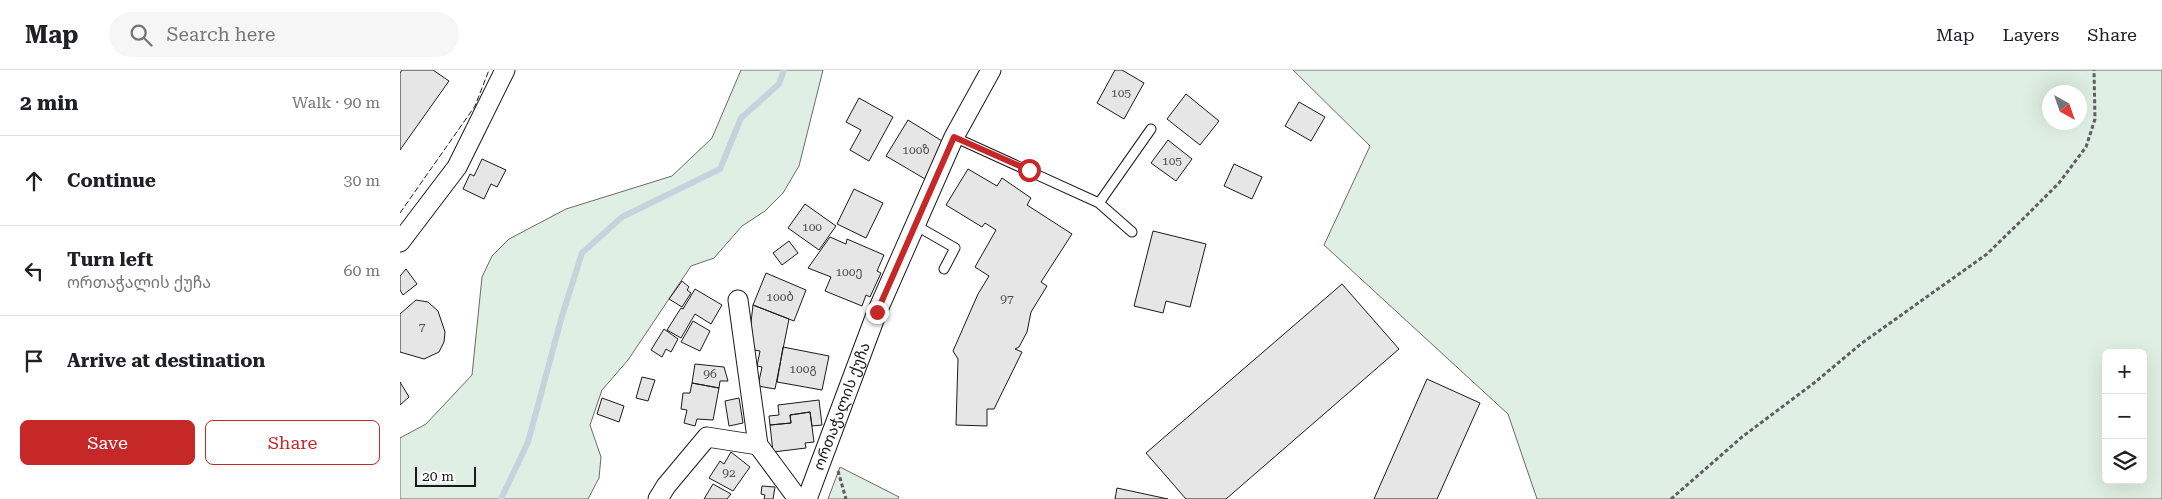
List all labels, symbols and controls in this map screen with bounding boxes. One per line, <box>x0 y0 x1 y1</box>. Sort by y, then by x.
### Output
search box <box>109 12 459 57</box>
text: Map <box>25 21 79 49</box>
icon: search <box>127 21 155 49</box>
text: Search here <box>167 23 275 46</box>
text: Map <box>1936 24 1975 45</box>
text: Layers <box>2003 24 2059 45</box>
text: Share <box>2087 24 2137 45</box>
north arrow <box>2042 85 2087 130</box>
house number: 105 <box>1111 86 1131 100</box>
text: 2 min <box>20 91 78 115</box>
text: Walk · 90 m <box>292 93 380 112</box>
house number: 100ზ <box>902 143 930 157</box>
house number: 105 <box>1162 154 1182 168</box>
route start <box>1018 159 1041 182</box>
icon: ahead <box>20 167 48 195</box>
text: Continue <box>67 169 156 192</box>
text: 30 m <box>343 171 380 190</box>
house number: 100 <box>802 220 822 234</box>
text: Turn left <box>67 248 153 271</box>
icon: left <box>20 257 48 285</box>
text: 60 m <box>343 261 380 280</box>
house number: 100ე <box>835 265 863 279</box>
text: ორთაჭალის ქუჩა <box>67 273 211 292</box>
house number: 100ბ <box>766 290 794 304</box>
house number: 97 <box>1000 292 1014 306</box>
route end <box>866 301 889 324</box>
house number: 7 <box>419 320 426 334</box>
street label: ორთაჭალის ქუჩა <box>810 340 874 473</box>
icon: arrive <box>20 347 48 375</box>
text: Arrive at destination <box>67 349 265 372</box>
map controls <box>2102 349 2147 484</box>
button: + <box>2102 349 2147 394</box>
house number: 100გ <box>789 362 817 376</box>
house number: 96 <box>703 367 717 381</box>
button: − <box>2102 394 2147 439</box>
button: Save <box>20 420 195 465</box>
button: Share <box>205 420 380 465</box>
button: layers <box>2102 439 2147 484</box>
scale bar <box>415 464 476 487</box>
house number: 92 <box>722 466 736 480</box>
text: 20 m <box>422 468 454 484</box>

